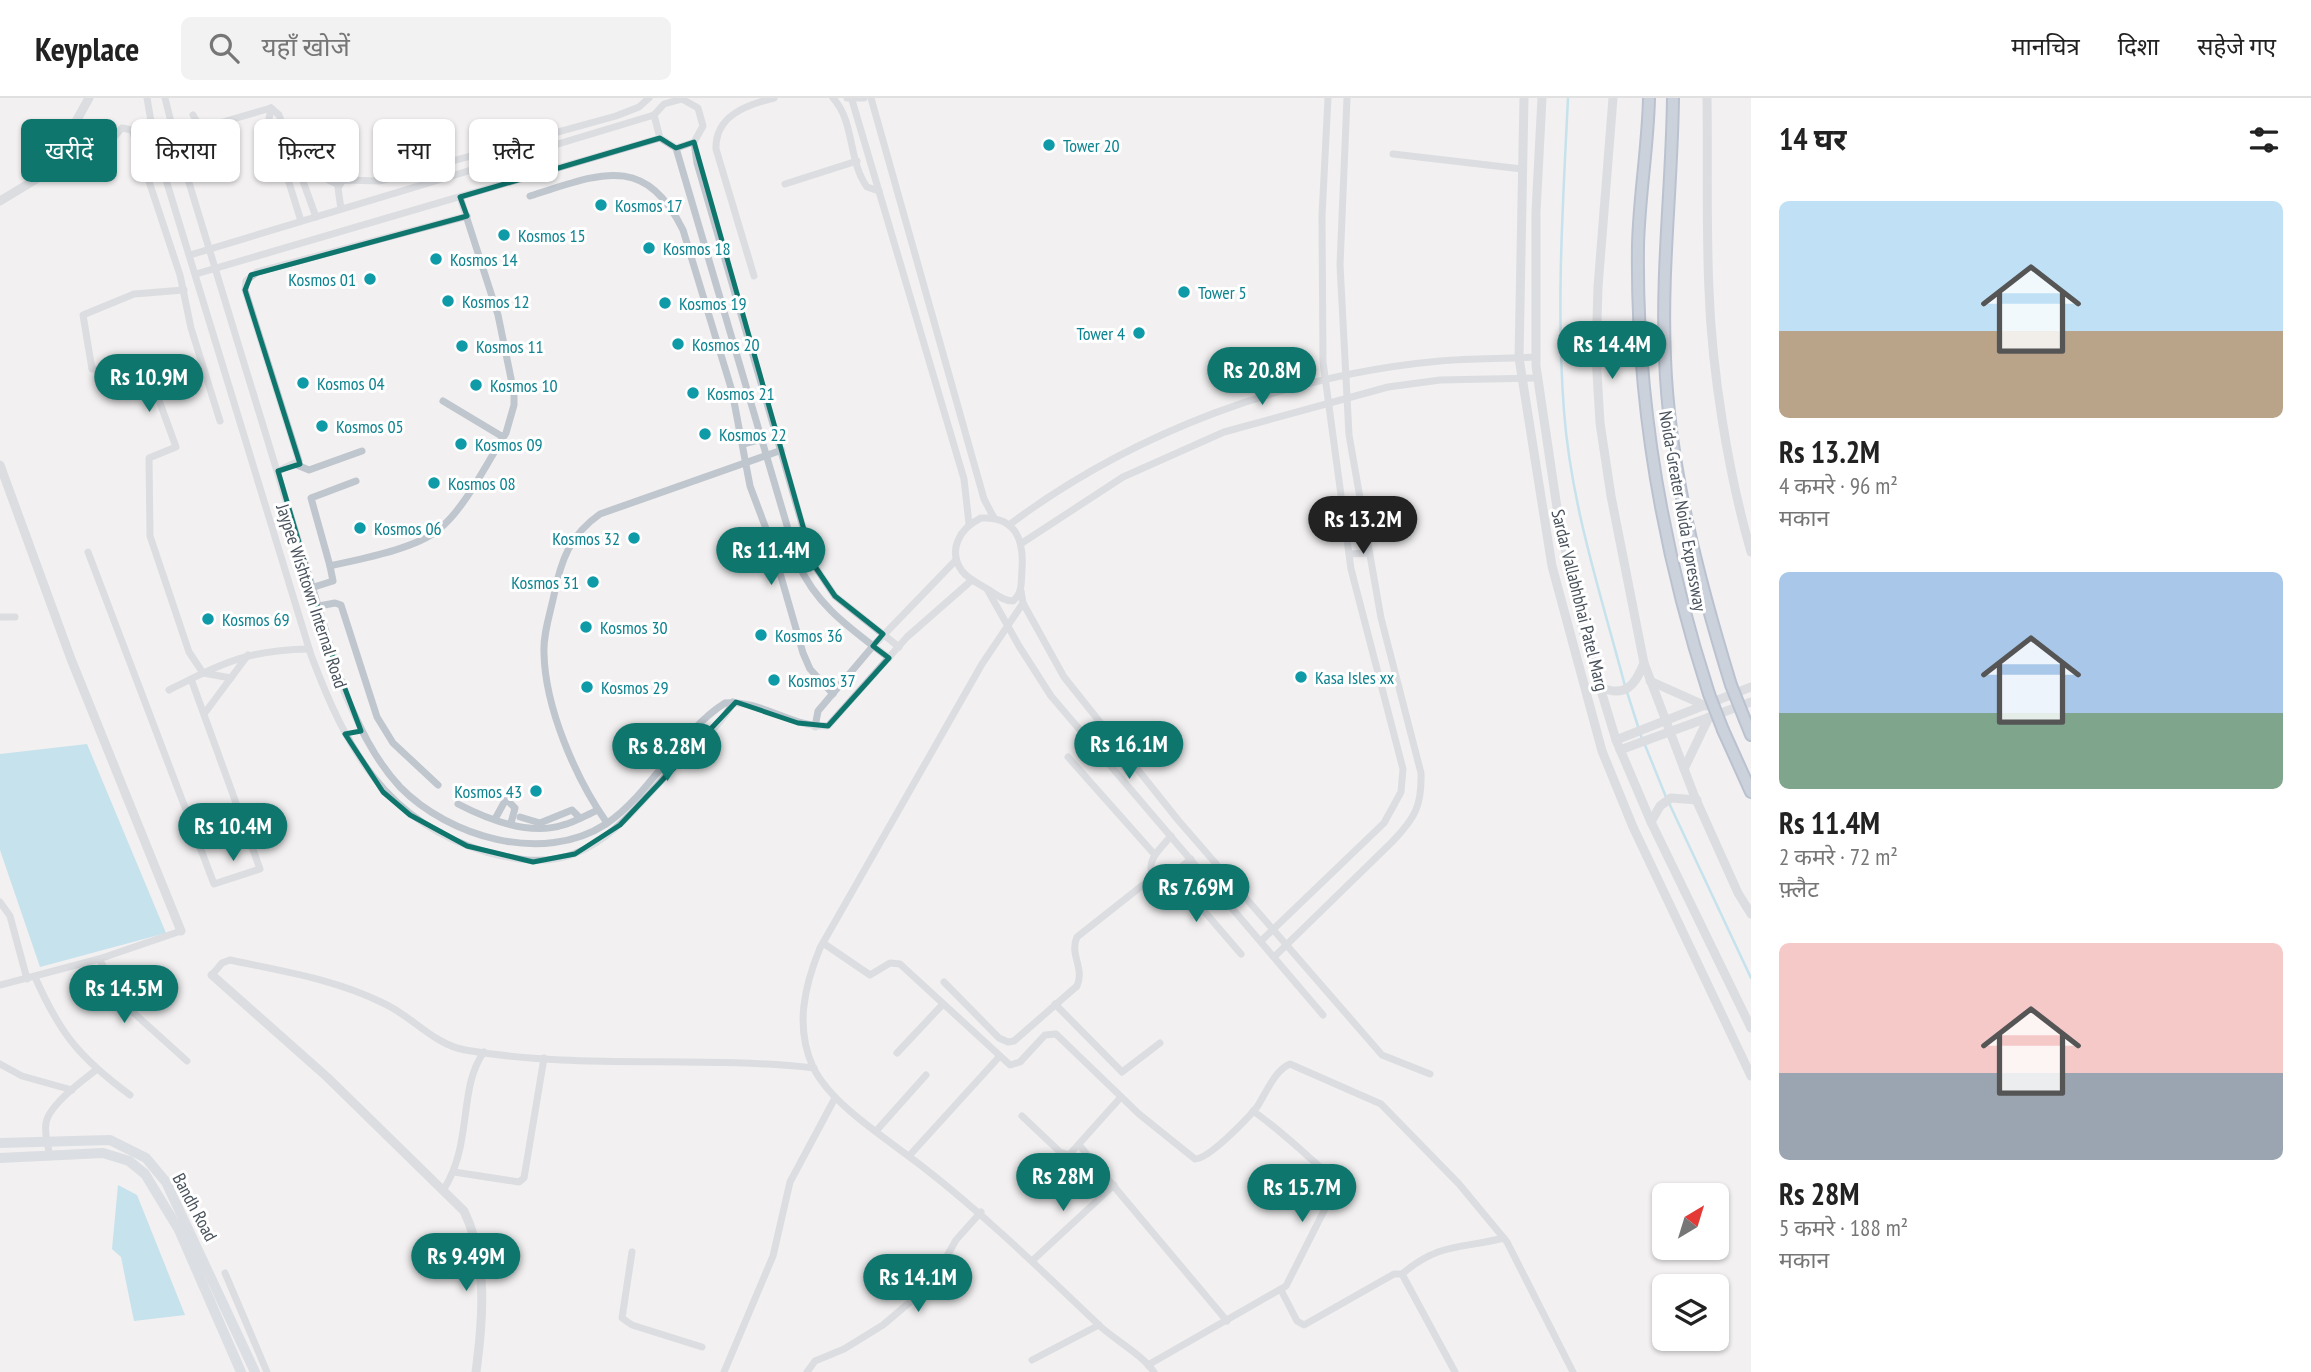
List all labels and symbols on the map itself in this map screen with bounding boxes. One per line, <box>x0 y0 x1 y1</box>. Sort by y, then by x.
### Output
place label: Tower 20 <box>1063 134 1120 157</box>
marker: Tower 20 <box>1041 137 1057 153</box>
place label: Kosmos 17 <box>615 194 683 217</box>
marker: Kosmos 17 <box>593 197 609 213</box>
place label: Kosmos 15 <box>518 224 586 247</box>
marker: Kosmos 15 <box>496 227 512 243</box>
place label: Kosmos 18 <box>663 237 731 260</box>
marker: Kosmos 18 <box>641 240 657 256</box>
place label: Kosmos 14 <box>450 248 518 271</box>
marker: Kosmos 14 <box>428 251 444 267</box>
place label: Kosmos 01 <box>288 268 356 291</box>
marker: Kosmos 01 <box>362 271 378 287</box>
place label: Tower 5 <box>1198 281 1247 304</box>
marker: Tower 5 <box>1176 284 1192 300</box>
place label: Kosmos 12 <box>462 290 530 313</box>
place label: Kosmos 19 <box>679 292 747 315</box>
marker: Kosmos 12 <box>440 293 456 309</box>
marker: Kosmos 19 <box>657 295 673 311</box>
place label: Tower 4 <box>1076 322 1125 345</box>
pin: Rs 14.4M <box>1540 322 1684 381</box>
marker: Tower 4 <box>1131 325 1147 341</box>
place label: Kosmos 20 <box>692 333 760 356</box>
place label: Kosmos 11 <box>476 335 544 358</box>
marker: Kosmos 20 <box>670 336 686 352</box>
marker: Kosmos 11 <box>454 338 470 354</box>
pin: Rs 20.8M <box>1190 348 1334 407</box>
pin: Rs 10.9M <box>77 354 221 414</box>
place label: Kosmos 04 <box>317 372 385 395</box>
place label: Kosmos 10 <box>490 374 558 397</box>
marker: Kosmos 04 <box>295 375 311 391</box>
marker: Kosmos 10 <box>468 377 484 393</box>
place label: Kosmos 21 <box>707 382 775 405</box>
marker: Kosmos 21 <box>685 385 701 401</box>
street label: Noida-Greater Noida Expressway <box>1654 409 1712 613</box>
place label: Kosmos 05 <box>336 415 404 438</box>
marker: Kosmos 05 <box>314 418 330 434</box>
place label: Kosmos 22 <box>719 423 787 446</box>
marker: Kosmos 22 <box>697 426 713 442</box>
place label: Kosmos 09 <box>475 433 543 456</box>
marker: Kosmos 09 <box>453 436 469 452</box>
place label: Kosmos 08 <box>448 472 516 495</box>
marker: Kosmos 08 <box>426 475 442 491</box>
pin: Rs 13.2M <box>1291 496 1435 556</box>
street label: Jaypee Wishtown Internal Road <box>271 500 353 691</box>
street label: Sardar Vallabhbhai Patel Marg <box>1546 507 1614 693</box>
place label: Kosmos 06 <box>374 517 442 540</box>
marker: Kosmos 06 <box>352 520 368 536</box>
place label: Kosmos 32 <box>552 527 620 550</box>
pin: Rs 11.4M <box>699 528 843 587</box>
marker: Kosmos 32 <box>626 530 642 546</box>
place label: Kosmos 31 <box>511 571 579 594</box>
marker: Kosmos 31 <box>585 574 601 590</box>
place label: Kosmos 69 <box>222 608 290 631</box>
marker: Kosmos 69 <box>200 611 216 627</box>
place label: Kosmos 30 <box>600 616 668 639</box>
marker: Kosmos 30 <box>578 619 594 635</box>
place label: Kosmos 36 <box>775 624 843 647</box>
marker: Kosmos 36 <box>753 627 769 643</box>
place label: Kasa Isles xx <box>1315 666 1395 689</box>
place label: Kosmos 37 <box>788 669 856 692</box>
marker: Kasa Isles xx <box>1293 669 1309 685</box>
marker: Kosmos 37 <box>766 672 782 688</box>
place label: Kosmos 29 <box>601 676 669 699</box>
marker: Kosmos 29 <box>579 679 595 695</box>
pin: Rs 16.1M <box>1057 722 1201 781</box>
pin: Rs 8.28M <box>595 724 739 783</box>
place label: Kosmos 43 <box>454 780 522 803</box>
marker: Kosmos 43 <box>528 783 544 799</box>
pin: Rs 10.4M <box>161 804 305 863</box>
pin: Rs 7.69M <box>1124 864 1268 924</box>
pin: Rs 14.5M <box>52 965 196 1025</box>
pin: Rs 28M <box>1006 1154 1120 1213</box>
pin: Rs 15.7M <box>1230 1164 1374 1224</box>
street label: Bandh Road <box>168 1169 222 1245</box>
north arrow <box>1652 1183 1729 1260</box>
pin: Rs 9.49M <box>394 1234 538 1293</box>
pin: Rs 14.1M <box>846 1254 990 1314</box>

